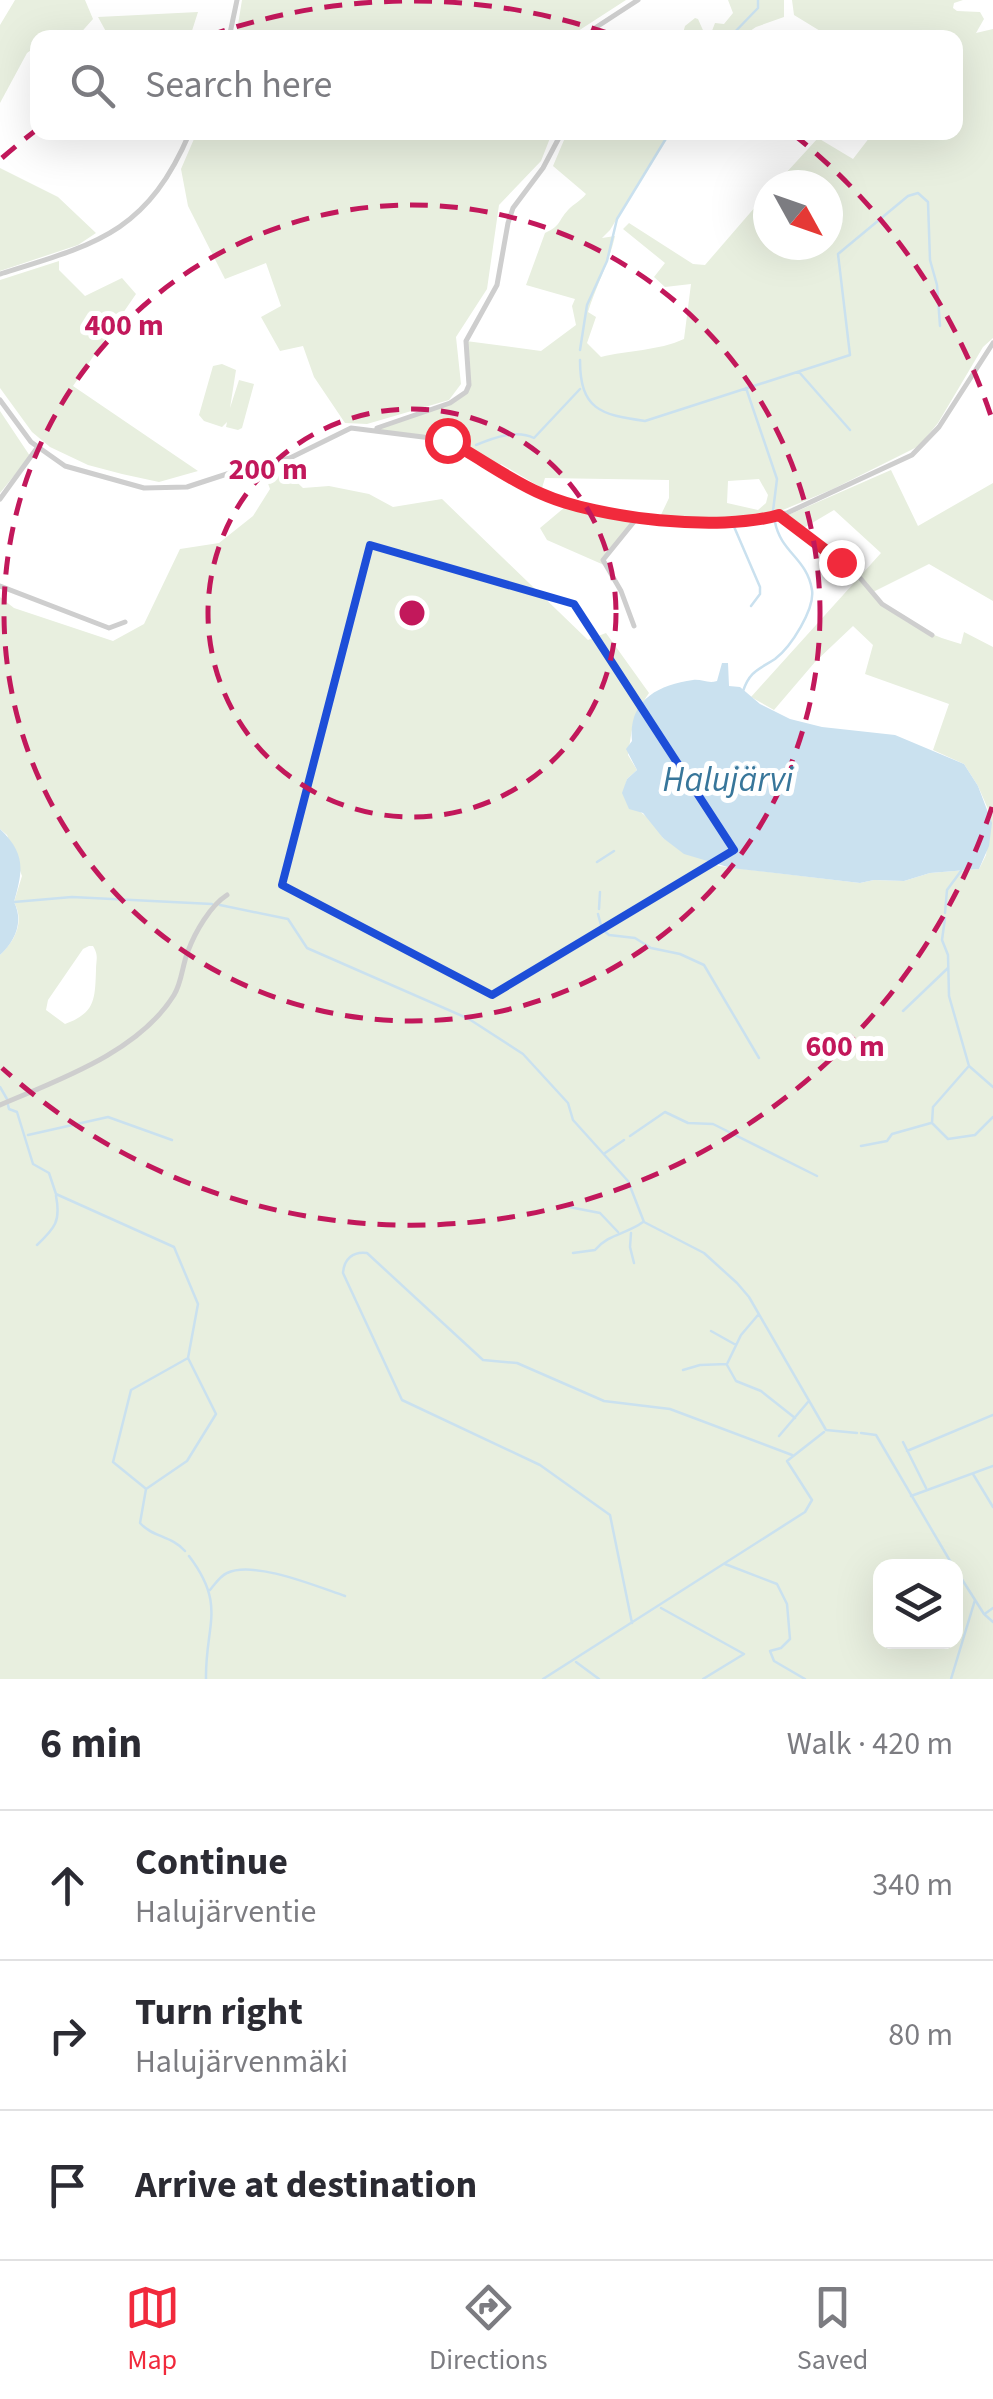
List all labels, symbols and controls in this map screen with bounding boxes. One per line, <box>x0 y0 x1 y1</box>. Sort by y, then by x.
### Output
search box <box>30 30 963 140</box>
icon: search <box>65 58 120 113</box>
text: Search here <box>145 58 332 112</box>
north arrow <box>753 170 843 260</box>
text: 400 m <box>84 304 164 347</box>
route start <box>425 418 471 464</box>
text: 200 m <box>228 448 308 491</box>
route end <box>819 540 865 586</box>
centre of rings <box>394 595 430 631</box>
water label: Halujärvi <box>663 755 794 805</box>
text: 600 m <box>805 1025 885 1068</box>
map controls <box>873 1559 963 1649</box>
button: layers <box>873 1559 963 1649</box>
text: 6 min <box>40 1714 142 1774</box>
text: Walk · 420 m <box>787 1721 953 1767</box>
text: Continue <box>135 1835 288 1889</box>
icon: ahead <box>40 1858 95 1913</box>
text: 340 m <box>872 1862 953 1908</box>
text: Halujärventie <box>135 1889 316 1935</box>
text: Turn right <box>135 1985 303 2039</box>
icon: right <box>40 2008 95 2063</box>
text: 80 m <box>888 2012 953 2058</box>
text: Halujärvenmäki <box>135 2039 348 2085</box>
icon: arrive <box>40 2158 95 2213</box>
text: Arrive at destination <box>135 2158 477 2212</box>
tab: Map <box>125 2280 180 2380</box>
tab: Directions <box>429 2280 548 2380</box>
tab: Saved <box>797 2280 868 2380</box>

